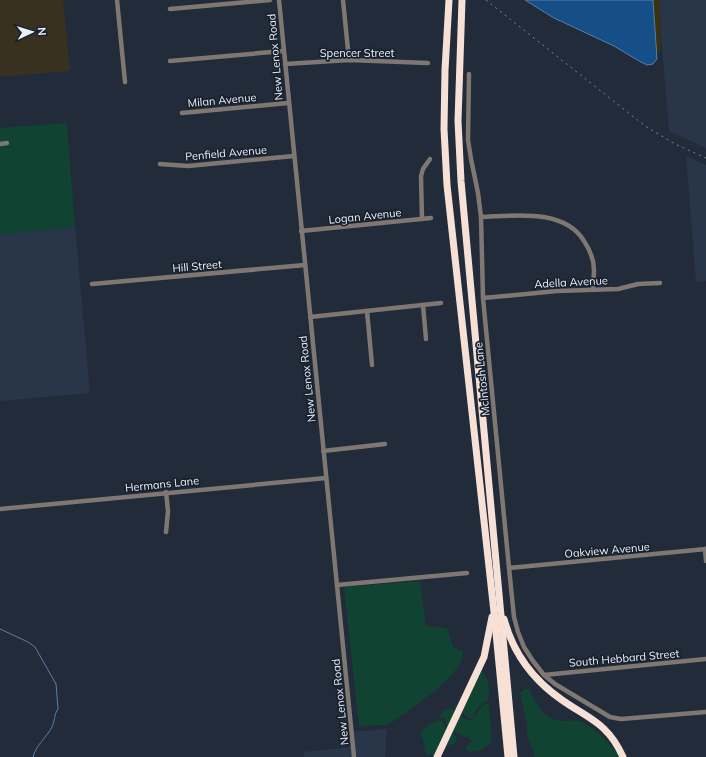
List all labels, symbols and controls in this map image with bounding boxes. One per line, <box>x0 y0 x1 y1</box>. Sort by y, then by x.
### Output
north arrow <box>12 12 52 52</box>
street label: New Lenox Road <box>264 13 286 101</box>
text: N <box>35 27 49 36</box>
street label: Spencer Street <box>320 46 394 60</box>
street label: Milan Avenue <box>187 90 257 110</box>
street label: Penfield Avenue <box>185 142 267 164</box>
street label: Logan Avenue <box>328 205 402 227</box>
street label: Hill Street <box>172 257 222 275</box>
street label: Adella Avenue <box>534 273 608 291</box>
street label: New Lenox Road <box>296 335 318 423</box>
street label: McIntosh Lane <box>471 341 493 417</box>
street label: Hermans Lane <box>124 473 200 495</box>
street label: Oakview Avenue <box>564 539 650 561</box>
street label: South Hebbard Street <box>568 646 680 670</box>
street label: New Lenox Road <box>329 658 351 746</box>

